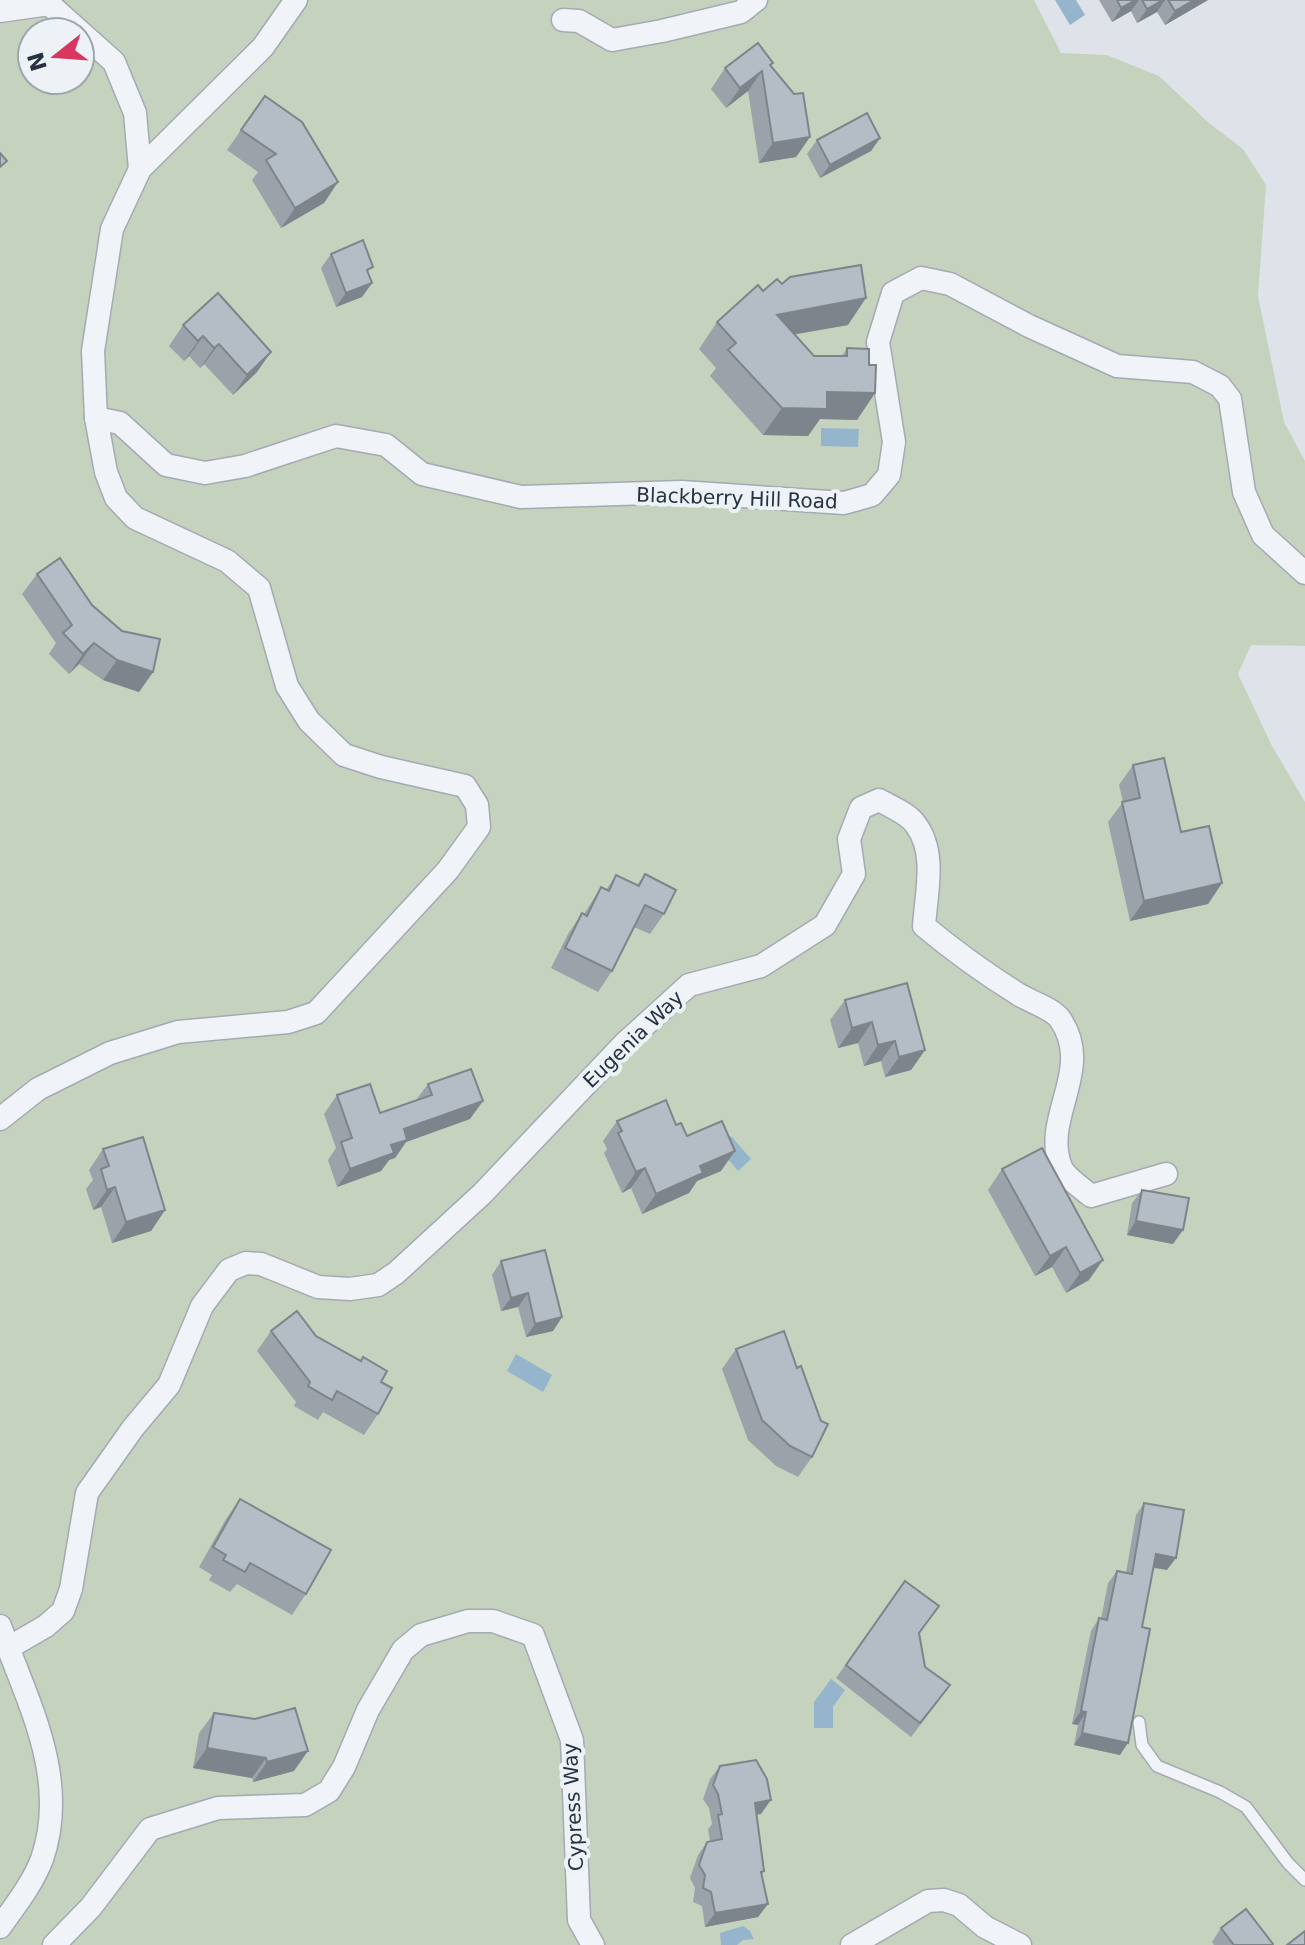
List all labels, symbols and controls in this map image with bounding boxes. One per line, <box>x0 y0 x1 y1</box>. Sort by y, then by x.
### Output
north arrow <box>16 16 96 96</box>
text: N <box>23 49 52 74</box>
street label: Blackberry Hill Road <box>636 482 838 514</box>
street label: Eugenia Way <box>578 985 688 1093</box>
street label: Cypress Way <box>558 1742 588 1872</box>

